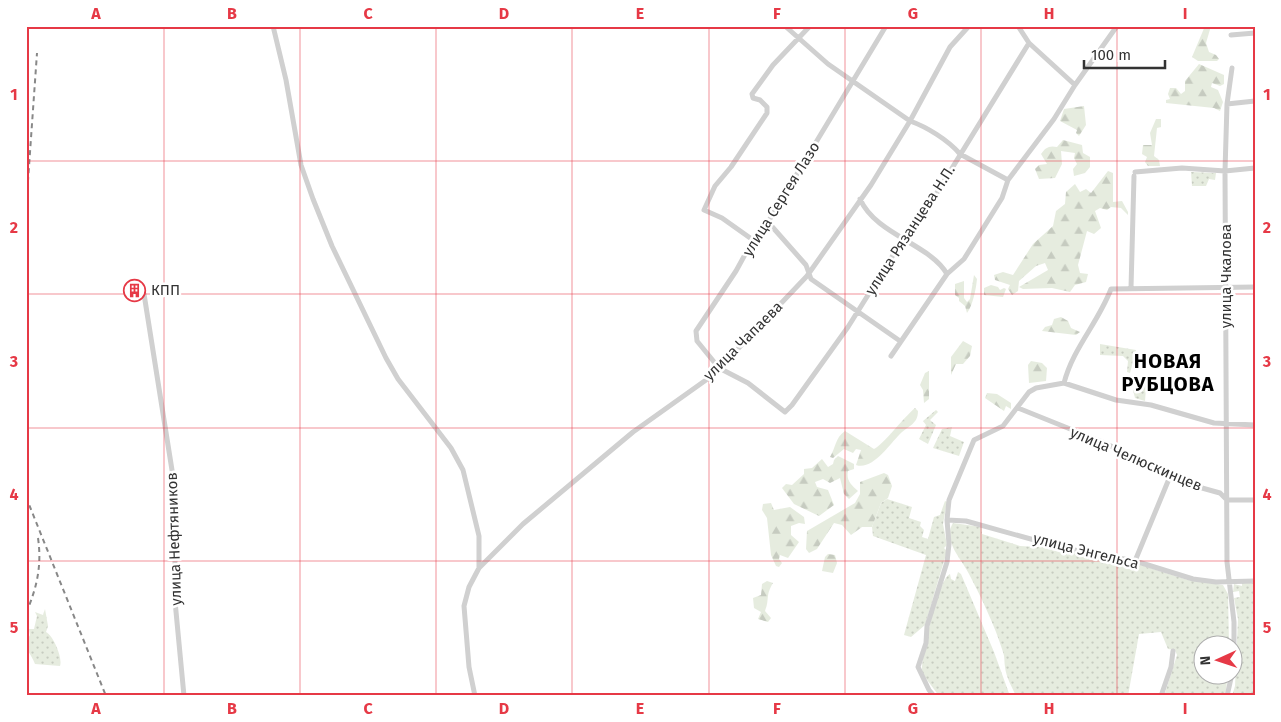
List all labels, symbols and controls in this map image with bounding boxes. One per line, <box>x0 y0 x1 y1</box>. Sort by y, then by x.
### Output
text: A <box>90 4 101 23</box>
text: B <box>227 4 237 23</box>
text: C <box>363 4 373 23</box>
text: D <box>499 4 509 23</box>
text: E <box>636 4 644 23</box>
text: F <box>773 4 781 23</box>
text: G <box>908 4 918 23</box>
text: H <box>1044 4 1054 23</box>
text: I <box>1183 4 1187 23</box>
scale bar <box>1084 38 1165 70</box>
text: 100 m <box>1091 46 1131 64</box>
text: 1 <box>10 85 18 104</box>
text: 1 <box>1263 85 1271 104</box>
street label: улица Сергея Лазо <box>739 138 823 260</box>
street label: улица Рязанцева Н.П. <box>861 162 959 298</box>
text: 2 <box>10 218 18 237</box>
text: 2 <box>1263 218 1271 237</box>
street label: улица Чкалова <box>1217 224 1235 328</box>
building icon: КПП <box>123 278 147 302</box>
place label: КПП <box>151 281 180 299</box>
street label: улица Чапаева <box>700 298 786 384</box>
district label: НОВАЯ РУБЦОВА <box>1121 349 1215 396</box>
text: 3 <box>9 352 18 371</box>
text: 3 <box>1262 352 1271 371</box>
street label: улица Челюскинцев <box>1067 423 1205 495</box>
street label: улица Нефтяников <box>163 472 185 606</box>
text: 4 <box>9 485 19 504</box>
text: 4 <box>1262 485 1272 504</box>
street label: улица Энгельса <box>1031 529 1141 573</box>
text: 5 <box>10 618 19 637</box>
text: 5 <box>1263 618 1272 637</box>
north arrow <box>1194 634 1244 684</box>
text: N <box>1197 656 1214 666</box>
text: A <box>90 699 101 718</box>
text: B <box>227 699 237 718</box>
text: C <box>363 699 373 718</box>
text: D <box>499 699 509 718</box>
text: E <box>636 699 644 718</box>
text: F <box>773 699 781 718</box>
text: G <box>908 699 918 718</box>
text: H <box>1044 699 1054 718</box>
text: I <box>1183 699 1187 718</box>

